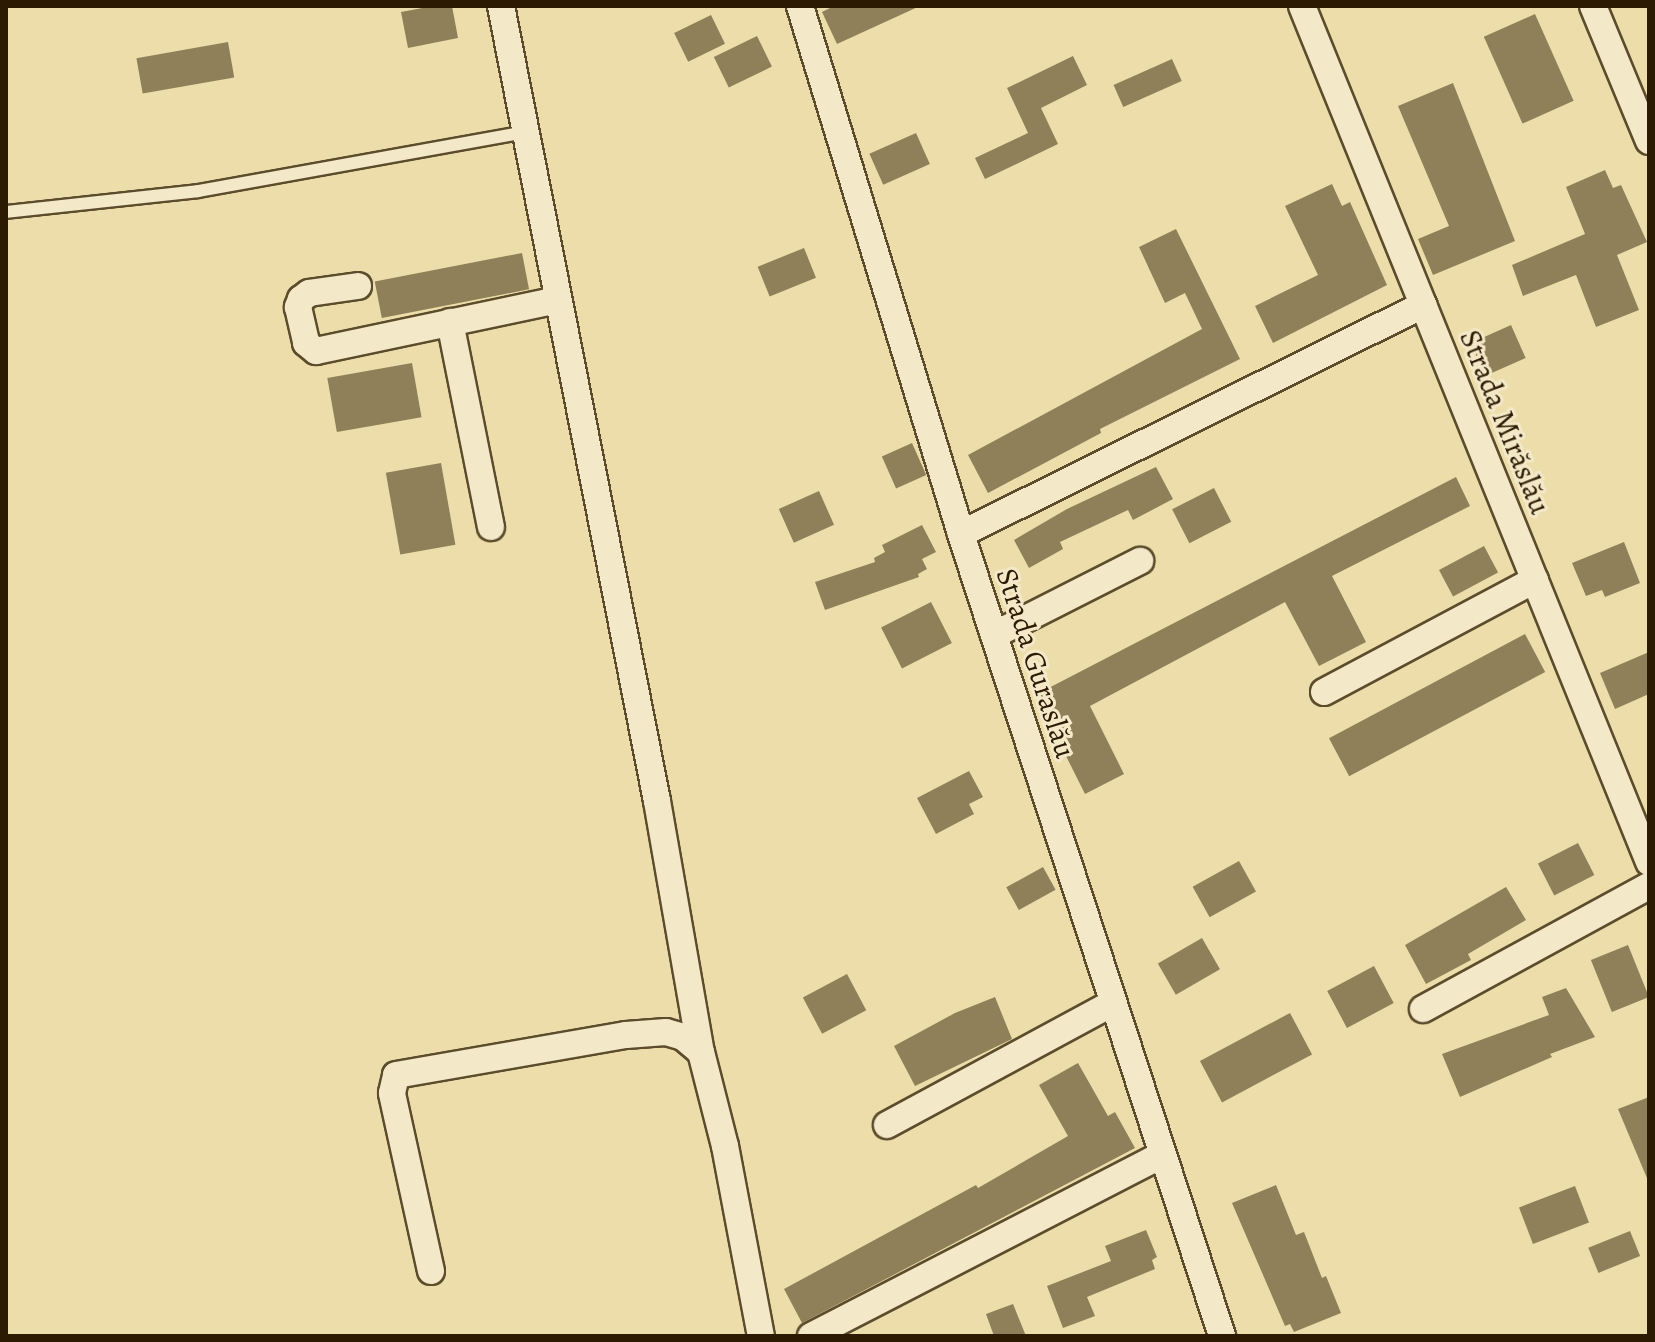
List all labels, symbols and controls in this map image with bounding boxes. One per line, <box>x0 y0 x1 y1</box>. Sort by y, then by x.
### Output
street label: Strada Mirăslău <box>1452 325 1558 519</box>
street label: Strada Guraslău <box>988 564 1084 762</box>

